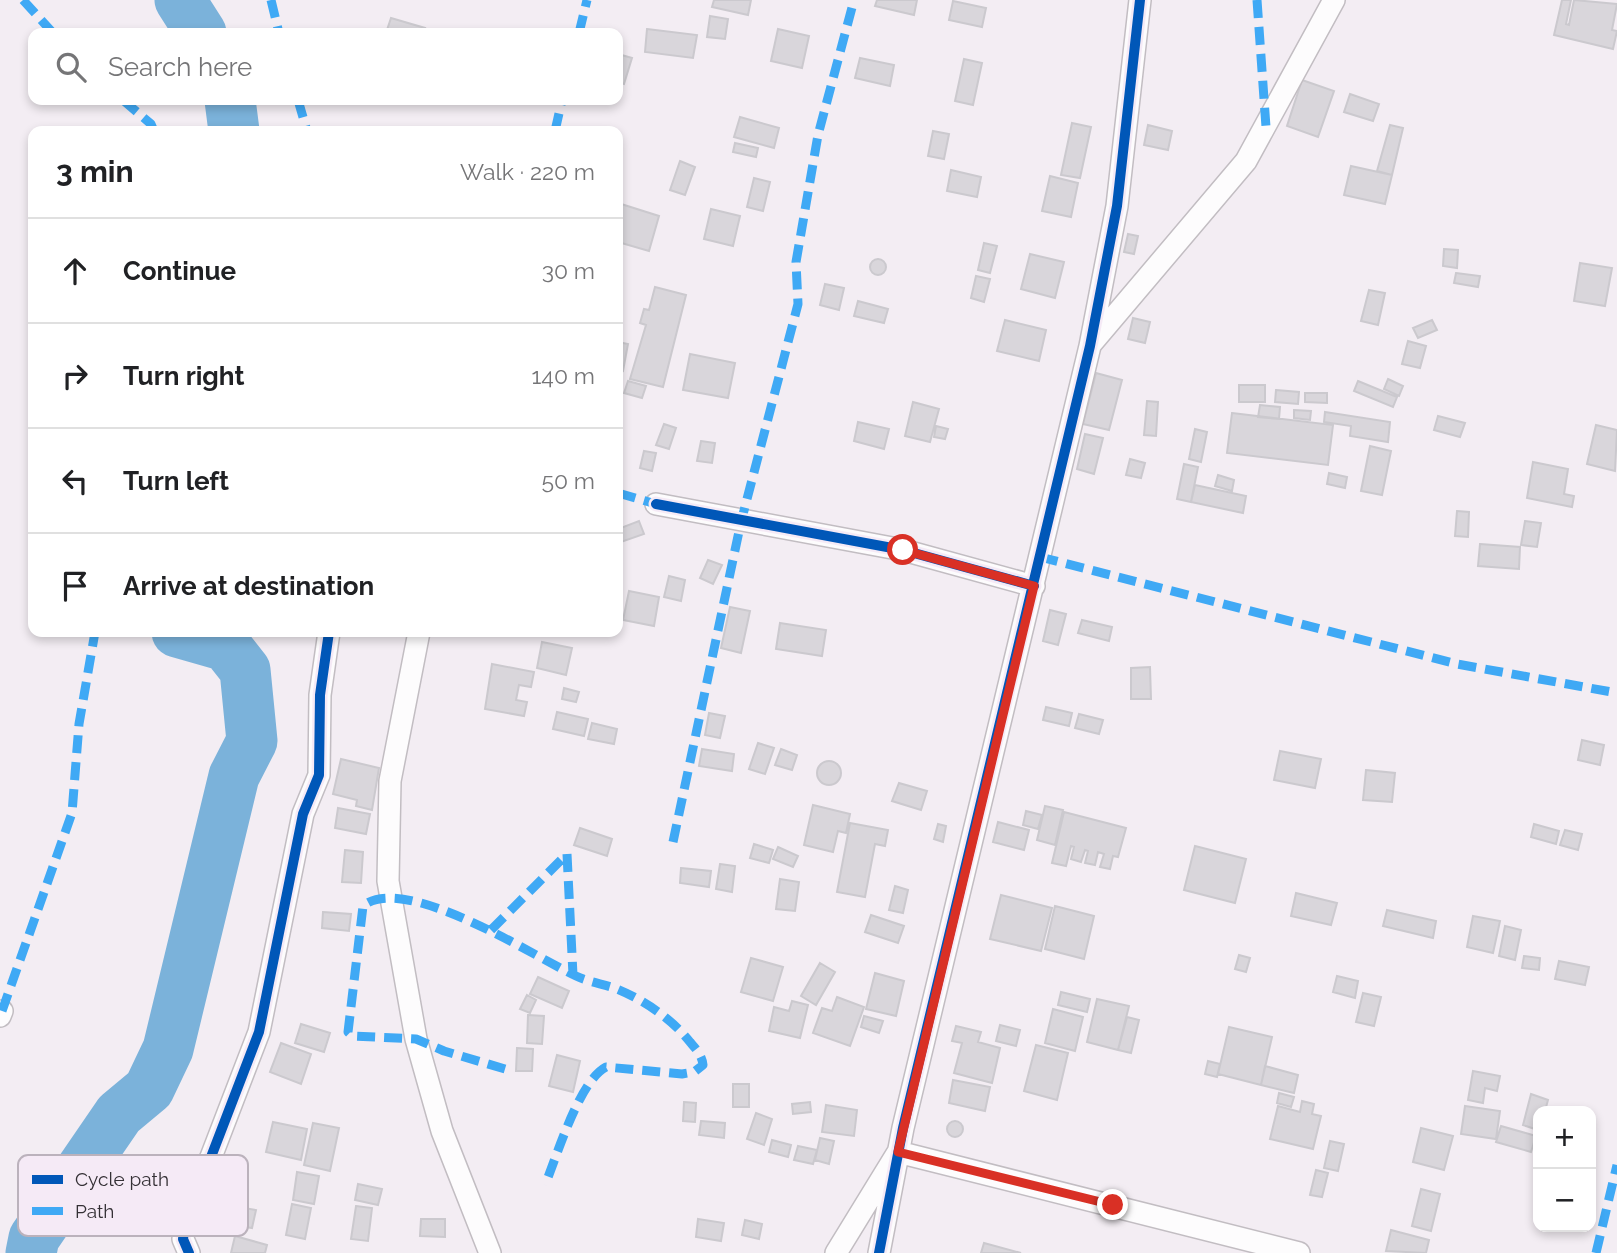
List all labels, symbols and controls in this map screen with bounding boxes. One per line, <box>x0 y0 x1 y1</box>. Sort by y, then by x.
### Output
search box <box>28 28 623 105</box>
icon: search <box>52 48 90 86</box>
text: Search here <box>108 52 252 82</box>
text: 3 min <box>56 154 134 189</box>
text: Walk · 220 m <box>460 158 595 185</box>
icon: ahead <box>56 252 94 290</box>
text: Continue <box>123 256 236 286</box>
text: 30 m <box>542 257 595 284</box>
icon: right <box>56 357 94 395</box>
text: Turn right <box>123 361 244 391</box>
text: 140 m <box>532 362 595 389</box>
icon: left <box>56 462 94 500</box>
text: Turn left <box>123 466 229 496</box>
text: 50 m <box>541 467 595 494</box>
route start <box>887 534 918 565</box>
icon: arrive <box>56 567 94 605</box>
text: Arrive at destination <box>123 571 374 601</box>
map controls <box>1533 1106 1596 1232</box>
button: + <box>1533 1106 1596 1169</box>
legend <box>18 1155 248 1236</box>
text: Cycle path <box>75 1168 169 1190</box>
button: − <box>1533 1169 1596 1232</box>
route end <box>1097 1189 1128 1220</box>
text: Path <box>75 1200 114 1222</box>

